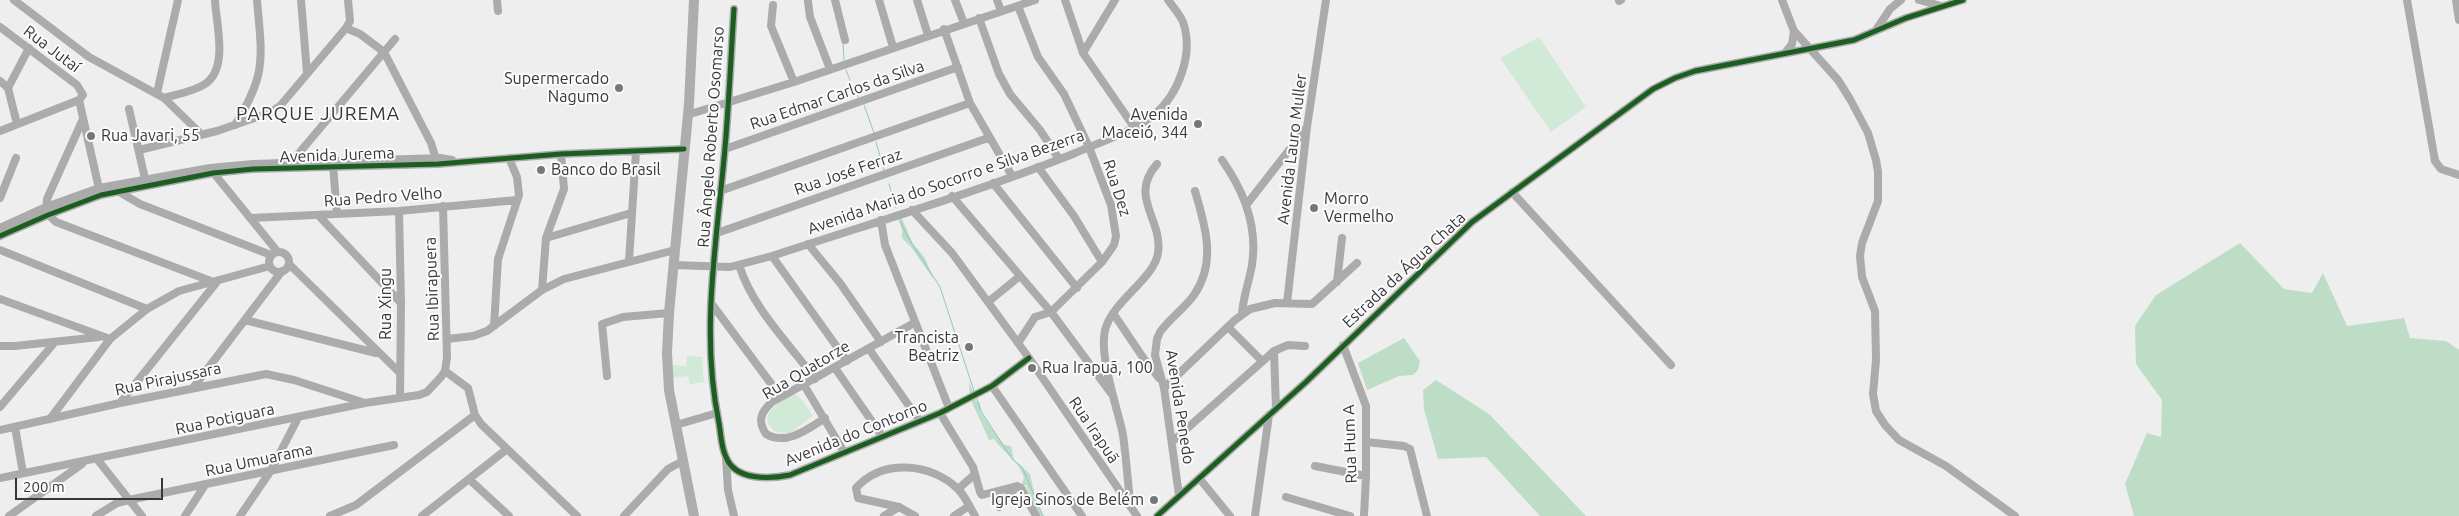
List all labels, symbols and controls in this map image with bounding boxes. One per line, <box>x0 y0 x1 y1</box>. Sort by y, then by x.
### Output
street label: Rua Jutaí <box>20 21 84 77</box>
street label: Rua Ângelo Roberto Osomarso <box>694 26 728 248</box>
street label: Rua Edmar Carlos da Silva <box>747 56 927 134</box>
place label: Supermercado Nagumo <box>504 69 609 107</box>
street label: Avenida Lauro Muller <box>1273 72 1311 226</box>
marker: Supermercado Nagumo <box>613 82 625 94</box>
district label: PARQUE JUREMA <box>234 103 402 125</box>
place label: Avenida Maceió, 344 <box>1102 105 1188 143</box>
marker: Avenida Maceió, 344 <box>1192 118 1204 130</box>
place label: Rua Javari, 55 <box>101 126 200 146</box>
street label: Avenida Maria do Socorro e Silva Bezerra <box>805 126 1087 238</box>
marker: Rua Javari, 55 <box>85 130 97 142</box>
street label: Avenida Jurema <box>279 143 395 167</box>
street label: Rua José Ferraz <box>792 145 904 199</box>
street label: Rua Dez <box>1099 157 1135 219</box>
place label: Banco do Brasil <box>551 160 661 180</box>
marker: Banco do Brasil <box>535 164 547 176</box>
street label: Rua Pedro Velho <box>323 183 443 211</box>
place label: Morro Vermelho <box>1324 189 1394 227</box>
marker: Morro Vermelho <box>1308 202 1320 214</box>
street label: Estrada da Água Chata <box>1338 208 1470 332</box>
street label: Rua Ibirapuera <box>421 237 443 341</box>
street label: Rua Xingu <box>376 268 396 340</box>
place label: Trancista Beatriz <box>894 328 959 366</box>
street label: Rua Quatorze <box>759 336 853 404</box>
marker: Trancista Beatriz <box>963 341 975 353</box>
street label: Avenida Penedo <box>1161 348 1199 466</box>
street label: Rua Pirajussara <box>113 358 223 400</box>
place label: Rua Irapuã, 100 <box>1042 358 1153 378</box>
marker: Rua Irapuã, 100 <box>1026 362 1038 374</box>
street label: Rua Irapuã <box>1065 393 1123 467</box>
street label: Avenida do Contorno <box>782 396 930 470</box>
street label: Rua Potiguara <box>174 399 276 439</box>
street label: Rua Hum A <box>1339 404 1361 484</box>
street label: Rua Umuarama <box>204 439 314 481</box>
scale bar <box>18 468 165 500</box>
text: 200 m <box>23 478 65 495</box>
place label: Igreja Sinos de Belém <box>991 490 1144 510</box>
marker: Igreja Sinos de Belém <box>1148 494 1160 506</box>

